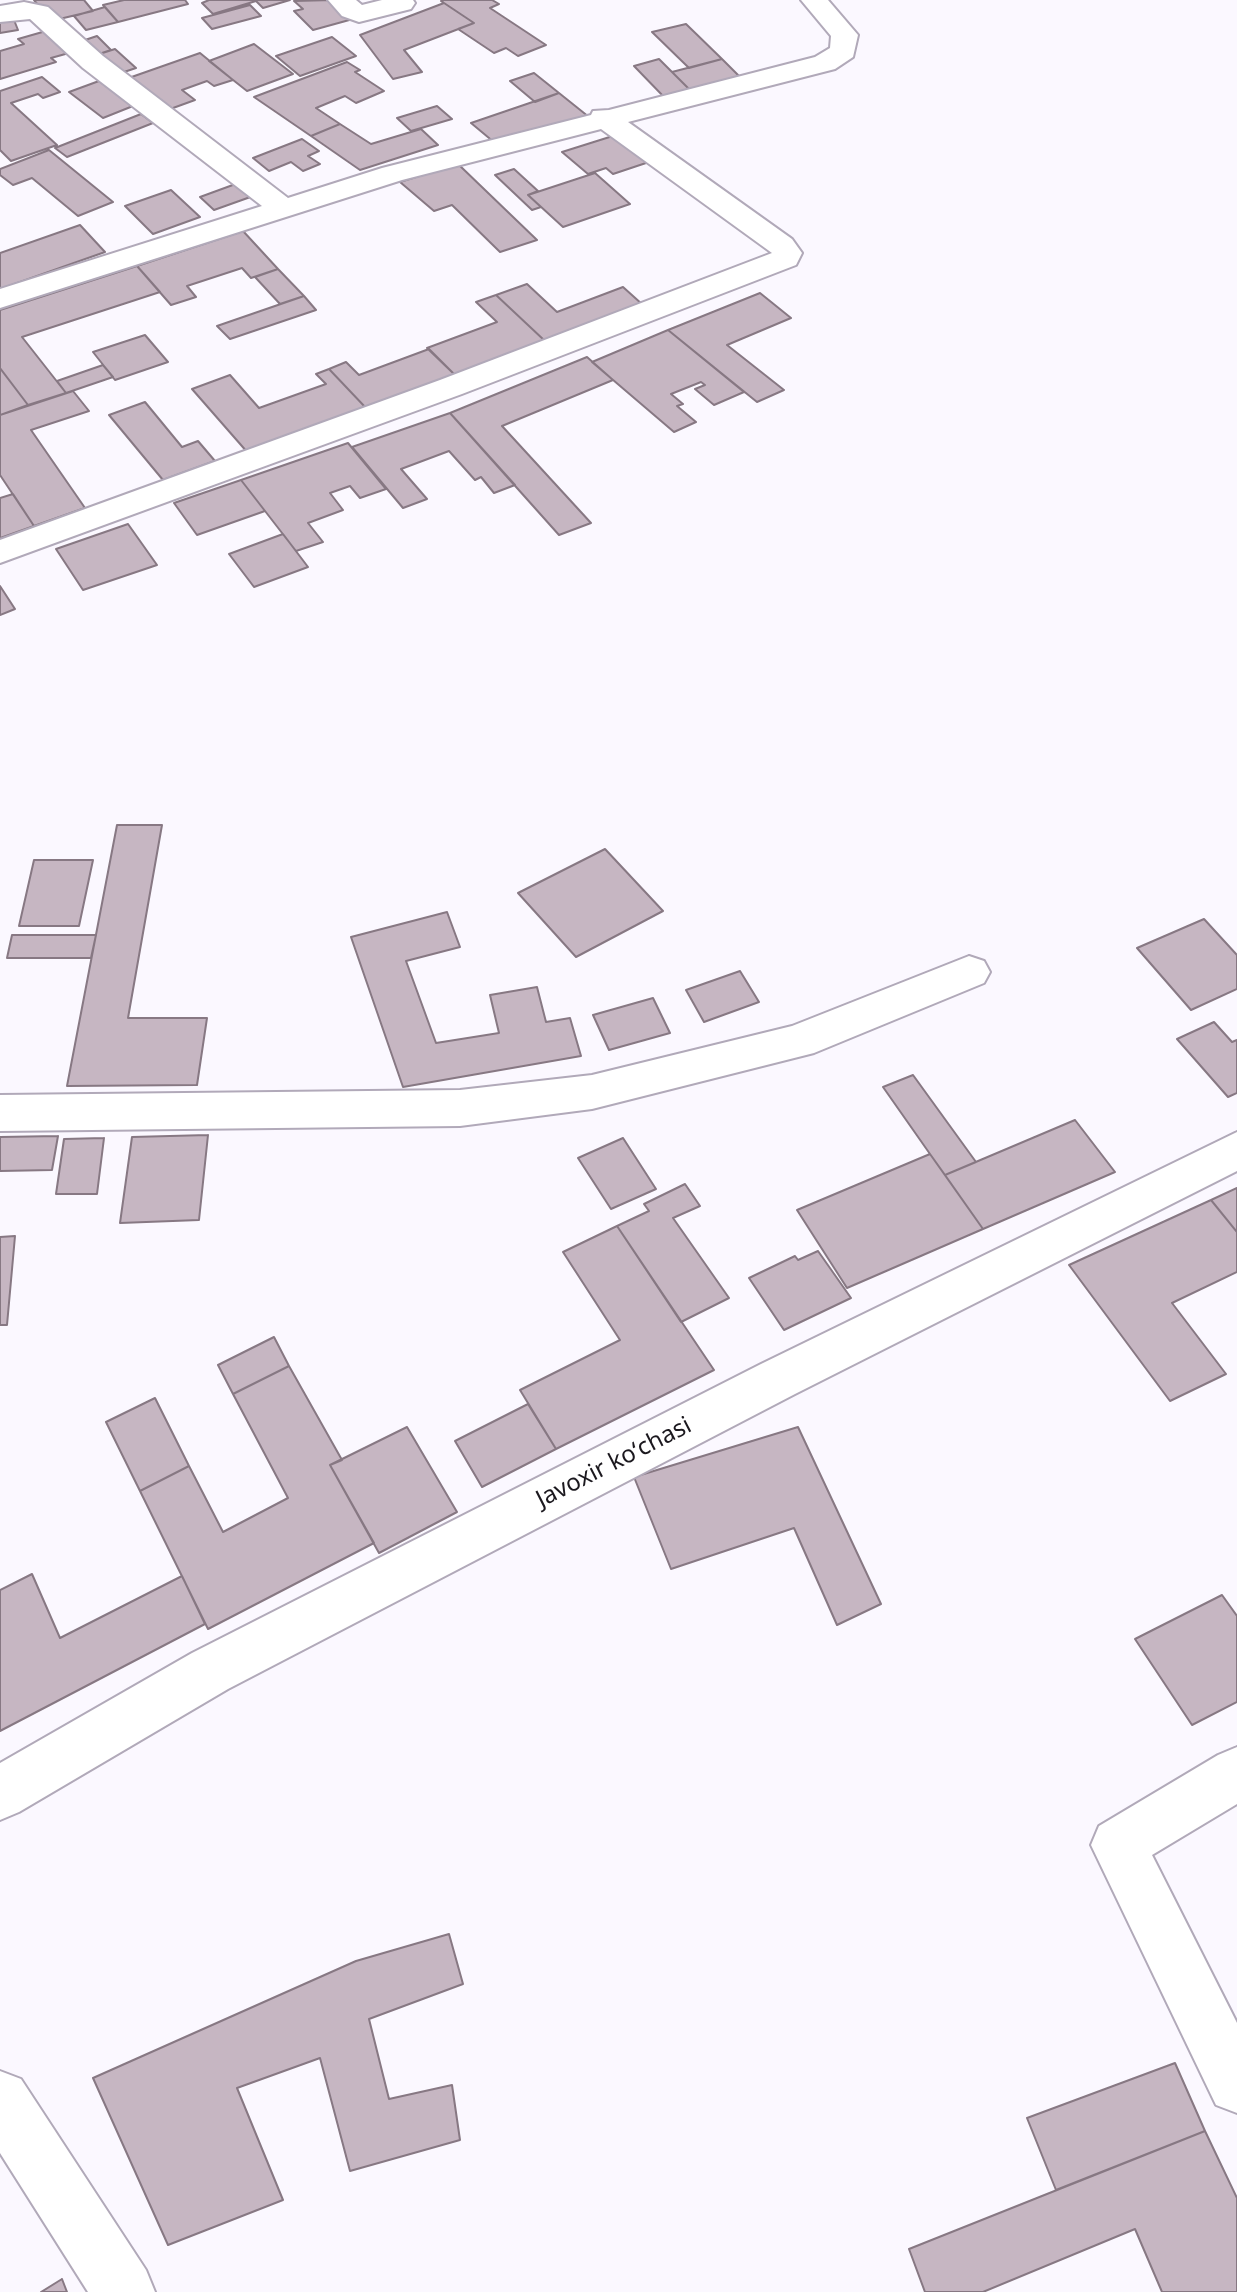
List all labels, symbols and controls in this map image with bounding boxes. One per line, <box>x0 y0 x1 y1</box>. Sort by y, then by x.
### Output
street label: Javoxir koʻchasi <box>532 1412 696 1514</box>

